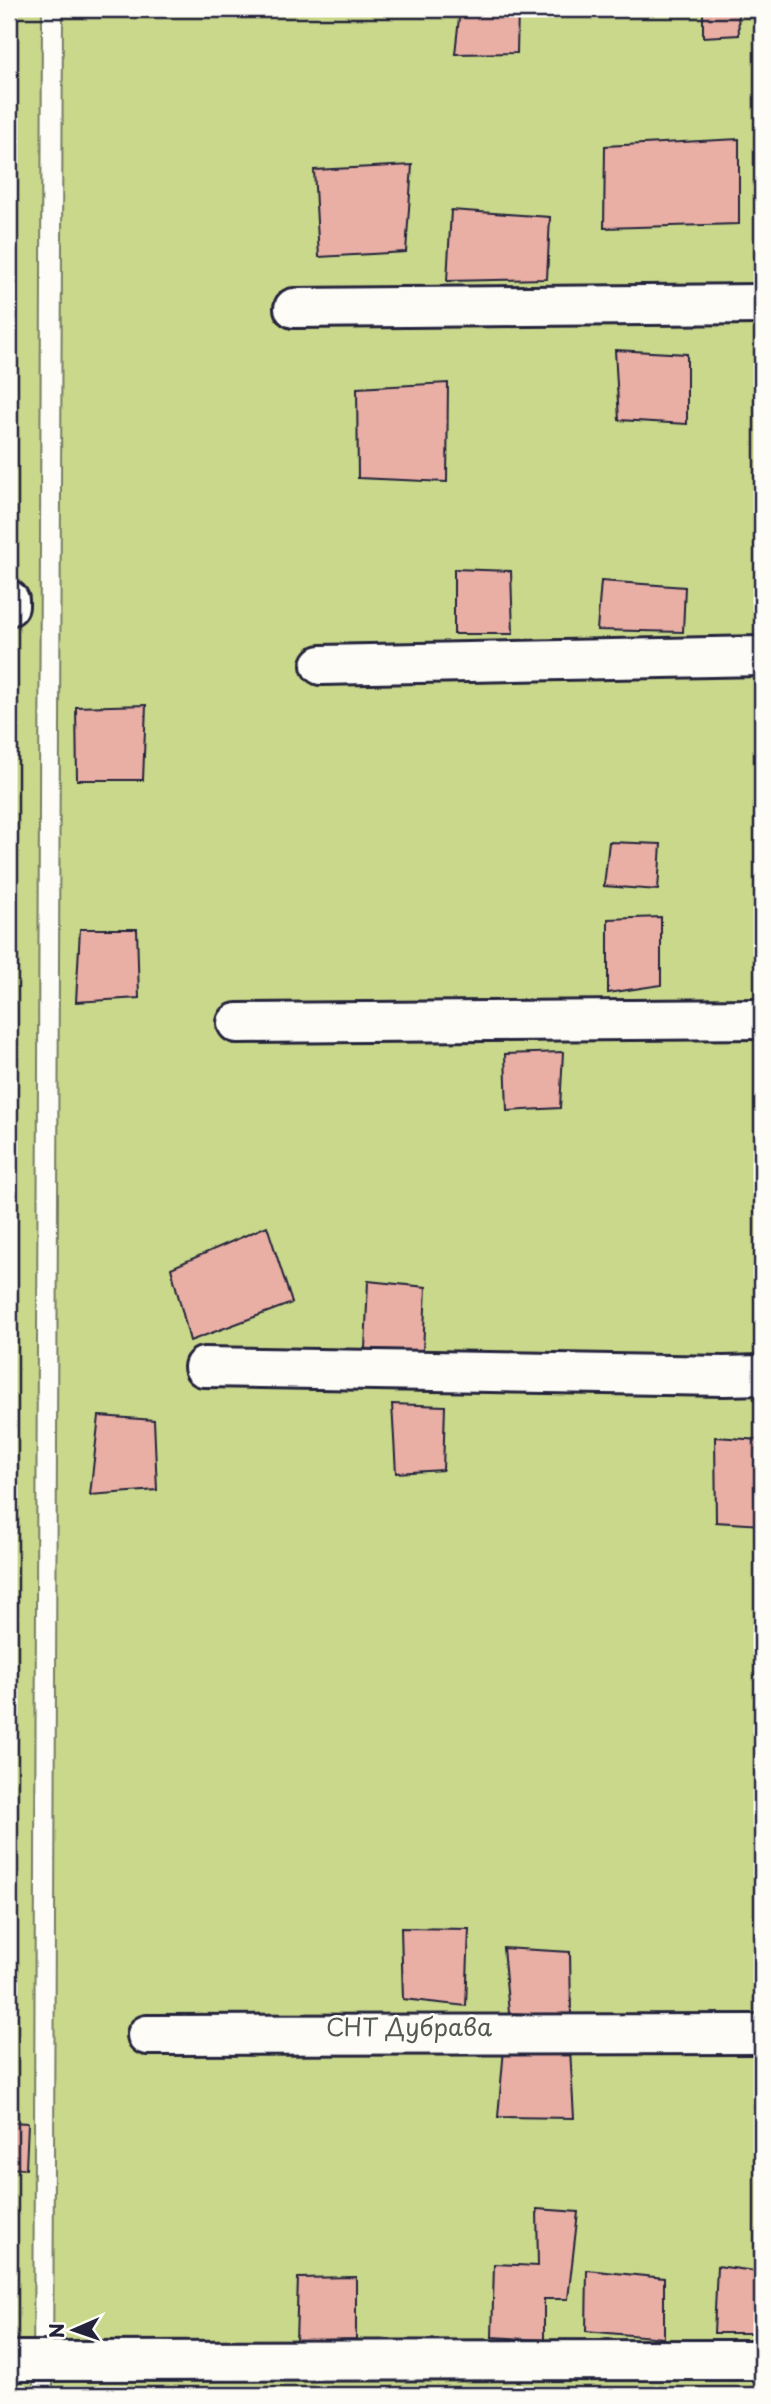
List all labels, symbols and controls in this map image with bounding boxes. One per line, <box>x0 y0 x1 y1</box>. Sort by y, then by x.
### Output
park label: СНТ Дубрава <box>326 2008 492 2044</box>
north arrow <box>38 2296 108 2366</box>
text: N <box>42 2323 70 2339</box>

